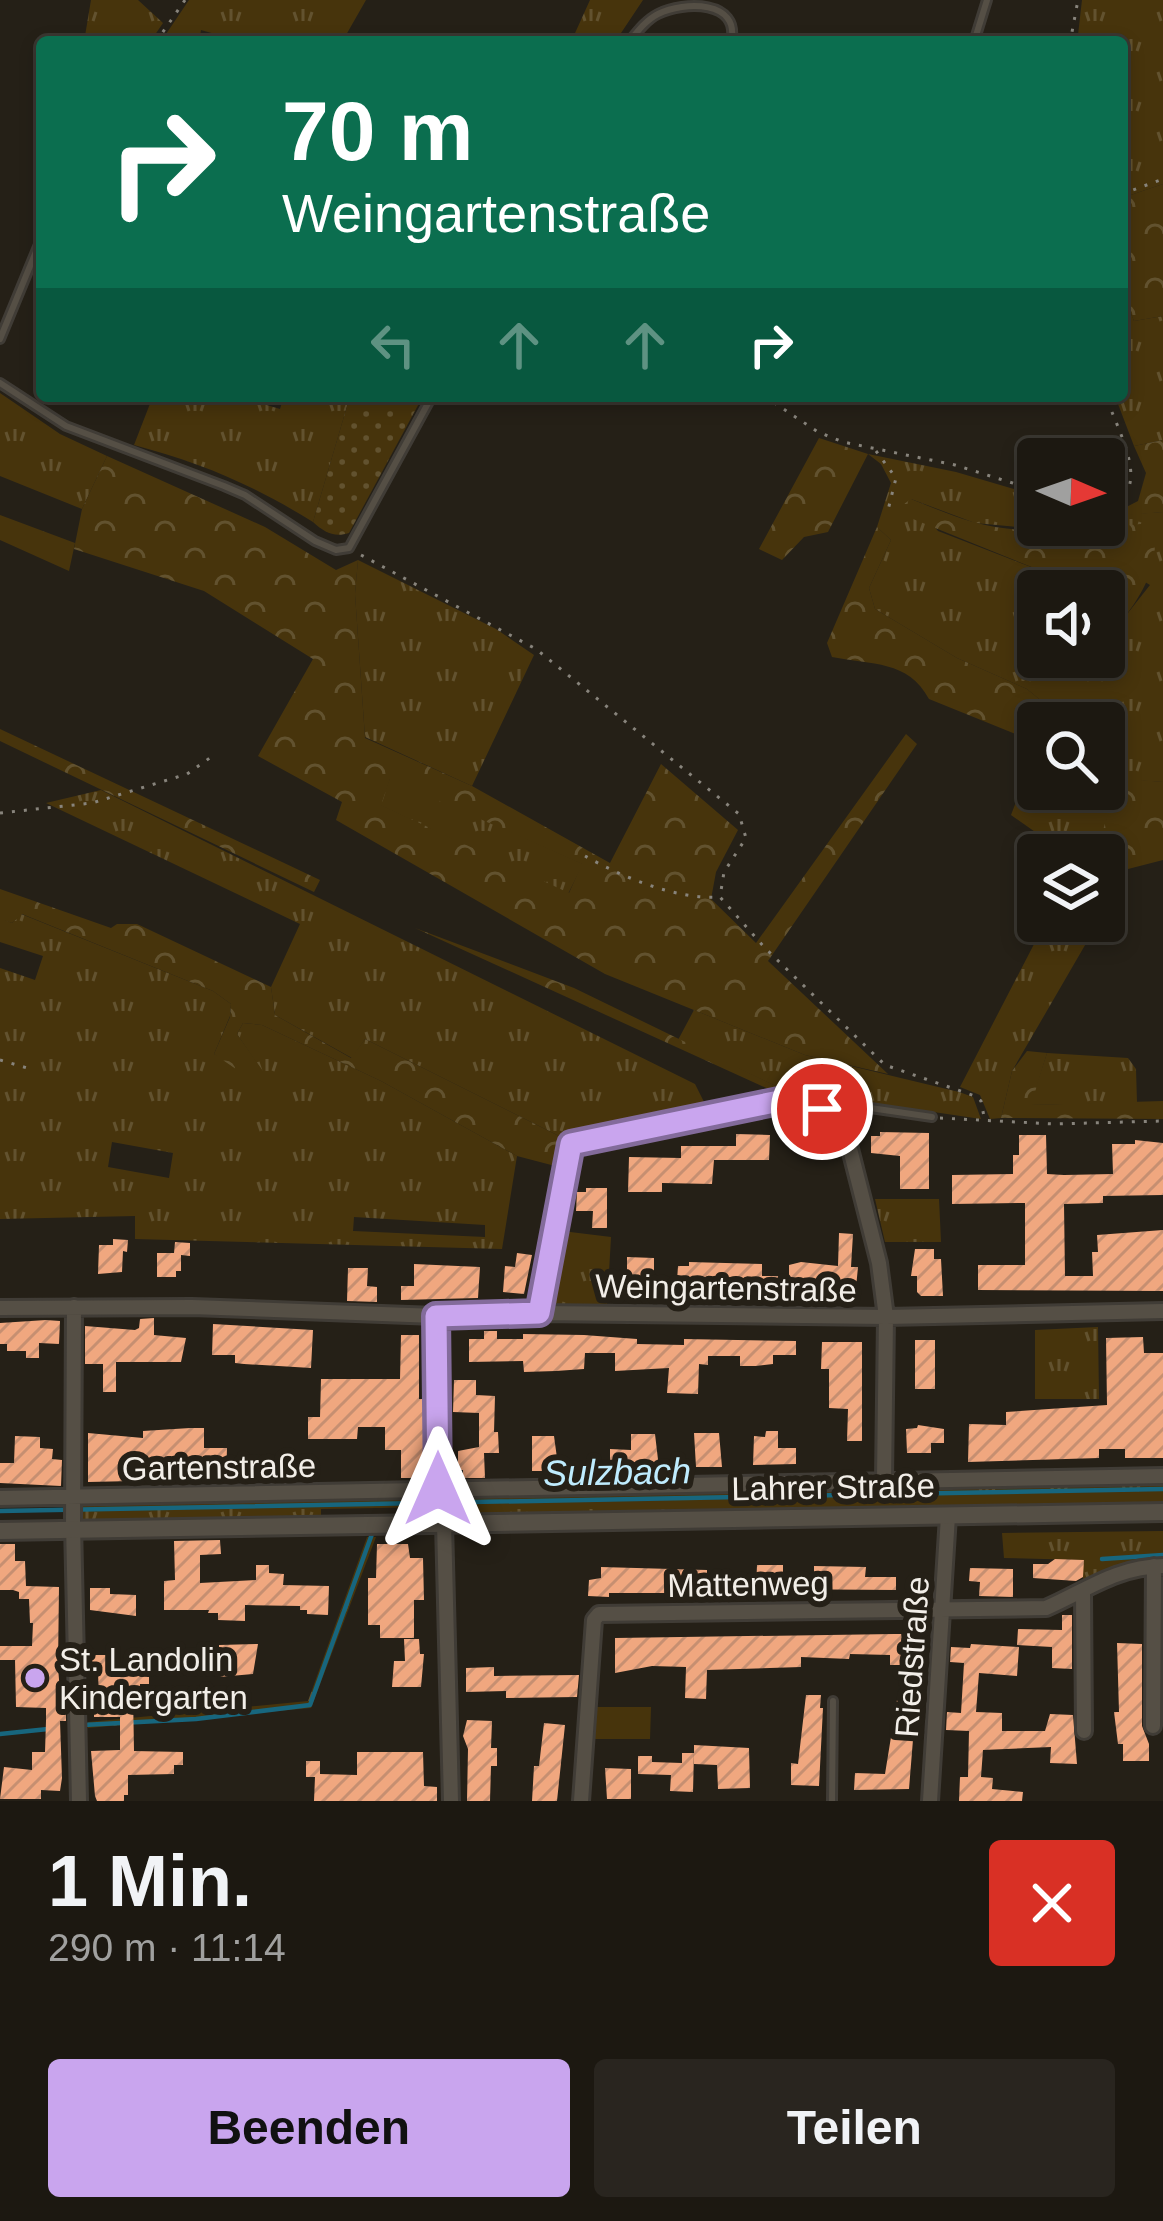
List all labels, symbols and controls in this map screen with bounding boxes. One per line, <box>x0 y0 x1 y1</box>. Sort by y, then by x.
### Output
icon: right <box>84 84 240 240</box>
text: 70 m <box>282 84 473 178</box>
text: Weingartenstraße <box>282 183 710 243</box>
icon: left <box>360 312 426 378</box>
icon: ahead <box>486 312 552 378</box>
icon: ahead <box>612 312 678 378</box>
icon: right <box>738 312 804 378</box>
north arrow <box>1017 438 1125 546</box>
map controls <box>1017 438 1125 942</box>
button: sound <box>1017 570 1125 678</box>
button: search <box>1017 702 1125 810</box>
button: layers <box>1017 834 1125 942</box>
pin <box>771 1058 873 1160</box>
icon: arrive <box>789 1076 855 1142</box>
street label: Weingartenstraße <box>595 1267 857 1309</box>
position arrow <box>375 1426 501 1552</box>
street label: Gartenstraße <box>121 1447 317 1487</box>
water label: Sulzbach <box>543 1450 691 1494</box>
street label: Lahrer Straße <box>731 1467 935 1507</box>
street label: Mattenweg <box>667 1564 829 1604</box>
street label: Riedstraße <box>888 1575 936 1739</box>
place label: St. Landolin Kindergarten <box>59 1641 248 1716</box>
marker: St. Landolin Kindergarten <box>22 1665 48 1691</box>
button: close <box>989 1840 1115 1966</box>
text: 1 Min. <box>48 1841 252 1921</box>
text: 290 m · 11:14 <box>48 1926 286 1969</box>
button: Beenden <box>48 2059 570 2197</box>
button: Teilen <box>594 2059 1115 2197</box>

